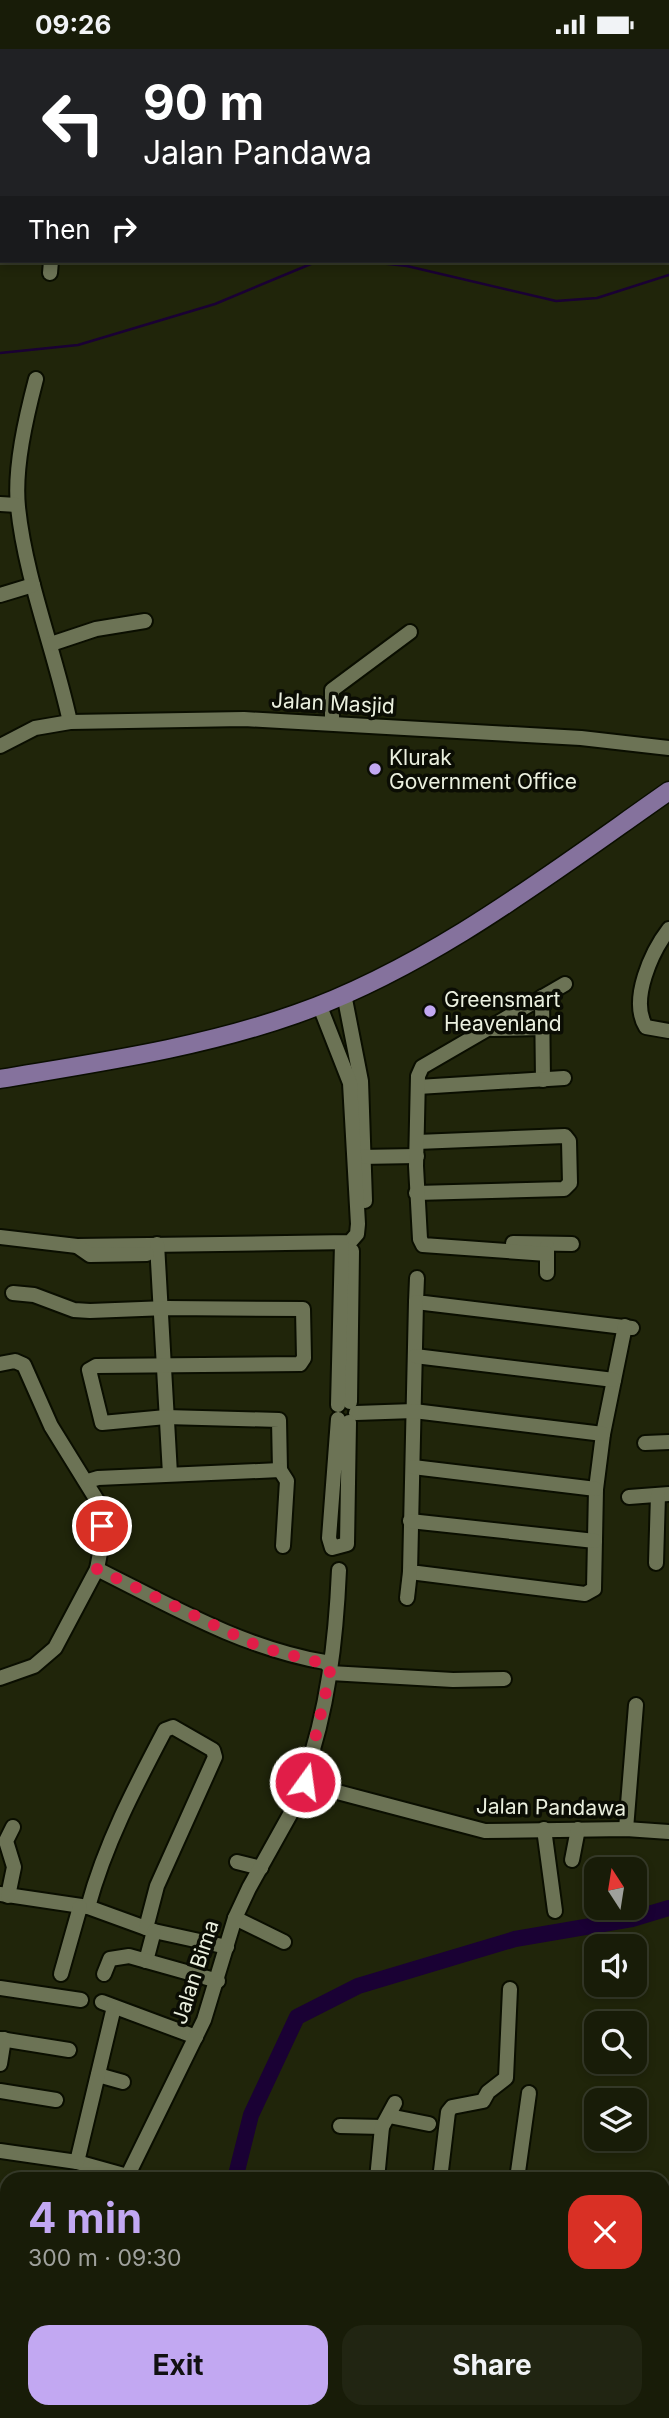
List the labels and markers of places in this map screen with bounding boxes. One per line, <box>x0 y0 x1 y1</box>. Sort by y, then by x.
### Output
place label: Klurak Government Office <box>389 745 577 794</box>
marker: Klurak Government Office <box>367 761 383 777</box>
place label: Greensmart Heavenland <box>444 987 562 1036</box>
marker: Greensmart Heavenland <box>422 1003 438 1019</box>
pin <box>72 1496 132 1556</box>

